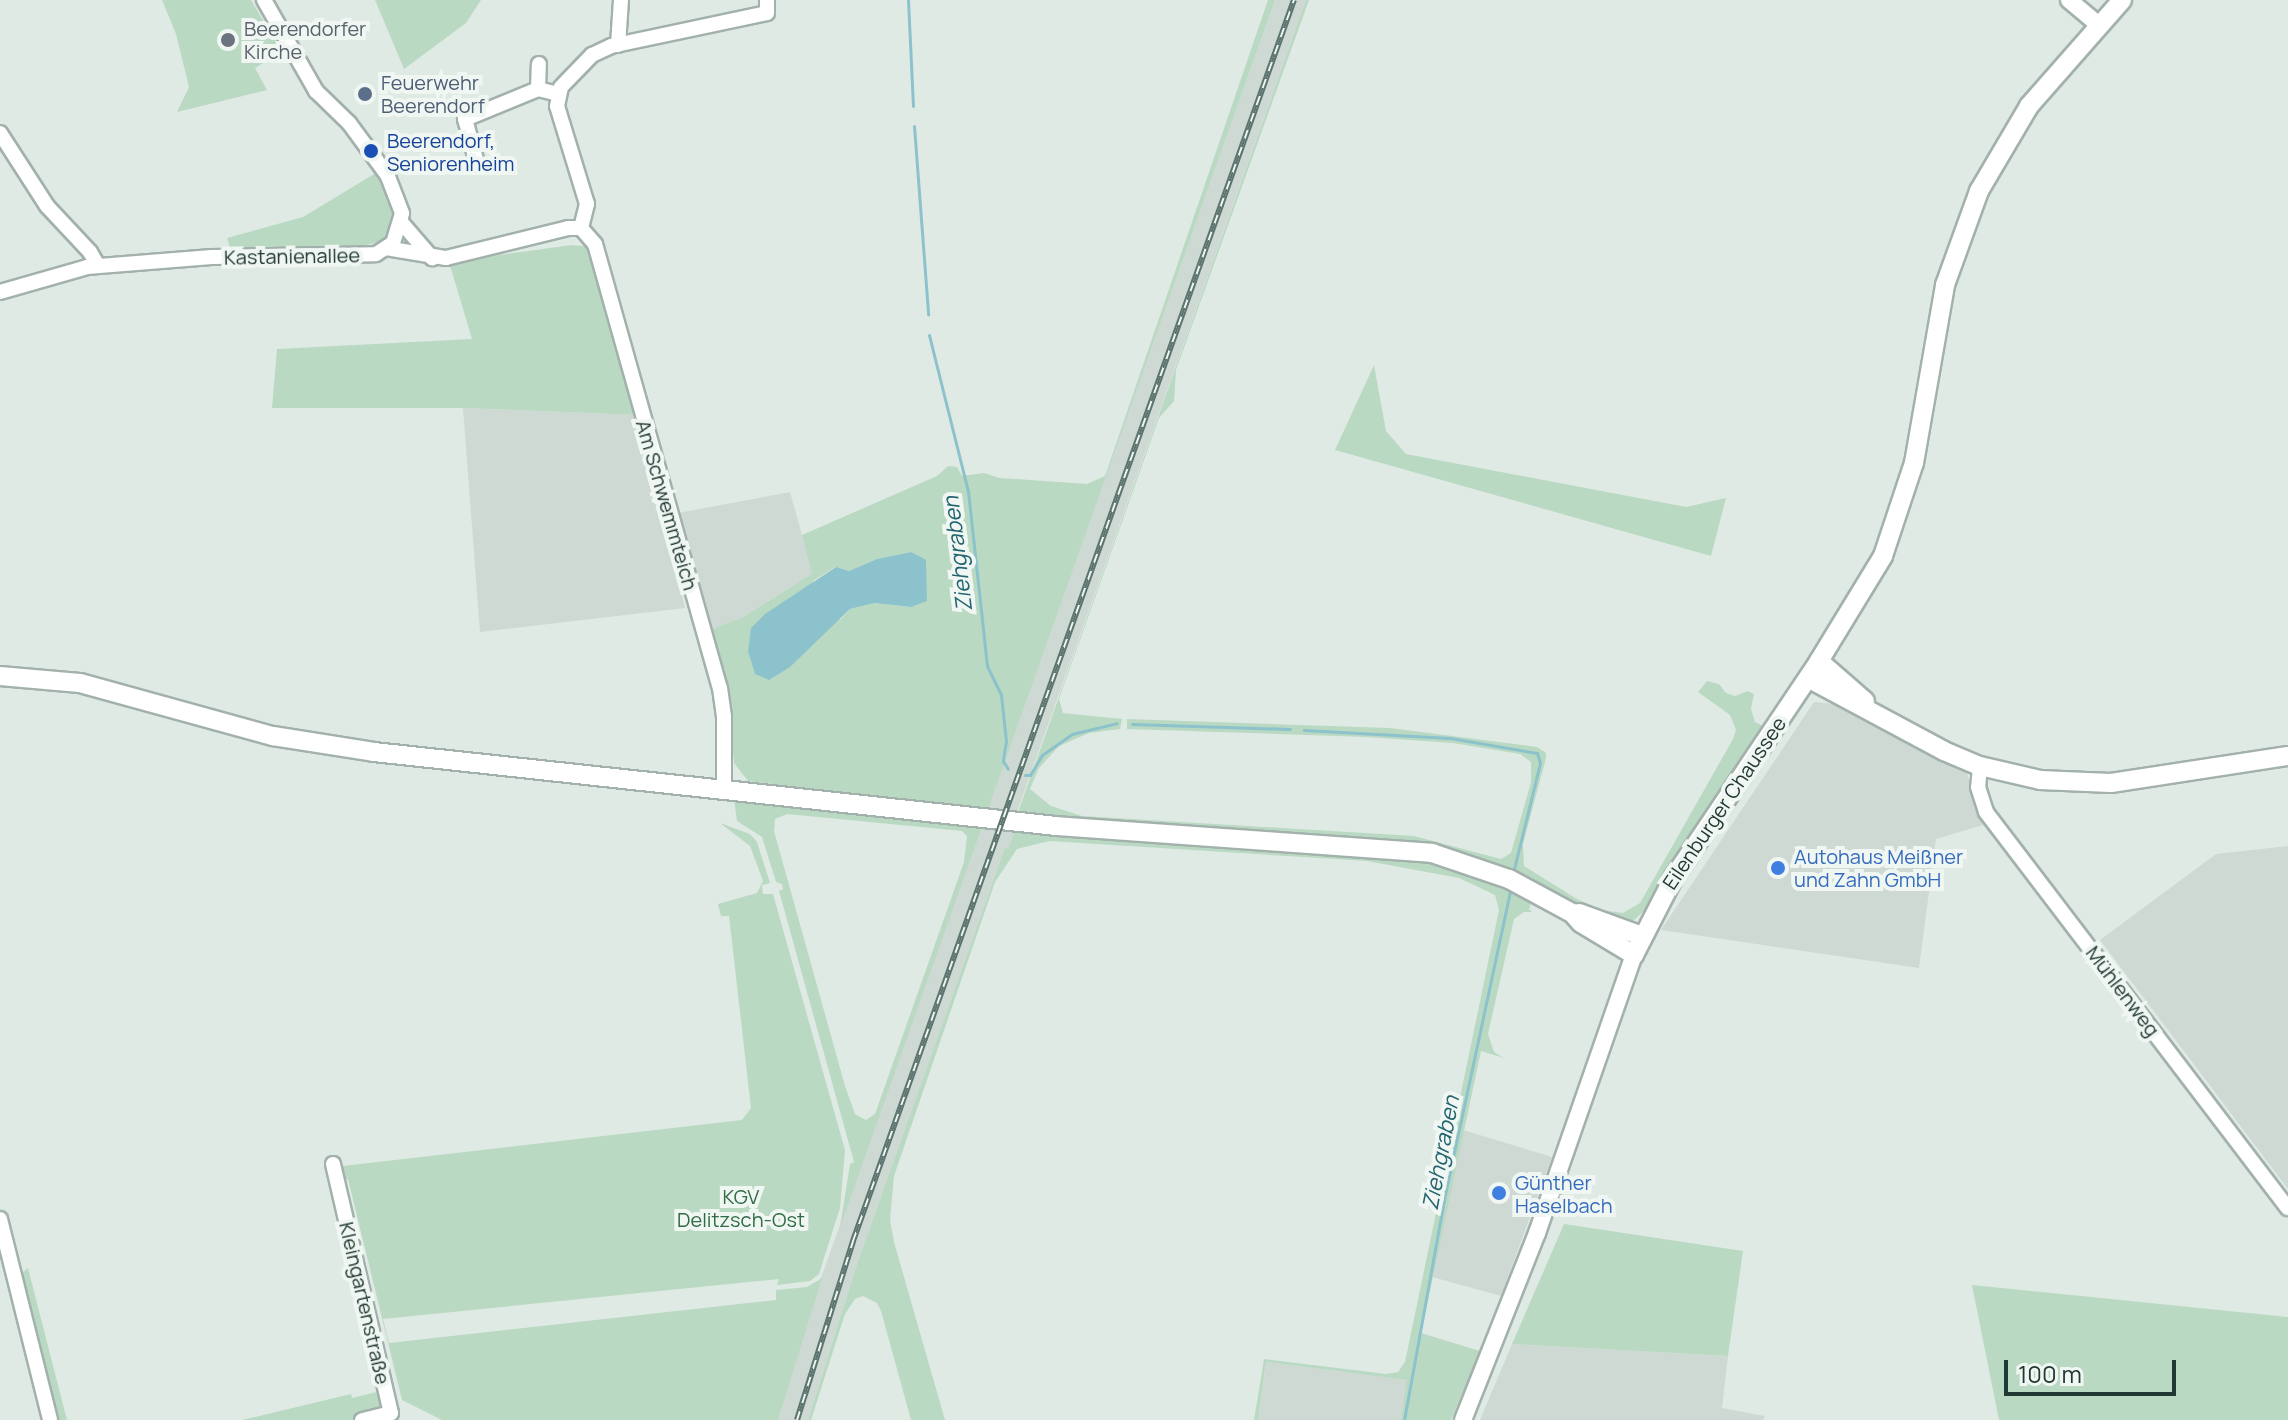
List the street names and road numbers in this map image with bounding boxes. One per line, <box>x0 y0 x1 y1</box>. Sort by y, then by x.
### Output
street label: Kastanienallee <box>224 243 360 269</box>
street label: Am Schwemmteich <box>631 417 703 593</box>
street label: Eilenburger Chaussee <box>1657 712 1791 894</box>
street label: Mühlenweg <box>2081 941 2165 1041</box>
street label: Kleingartenstraße <box>335 1219 395 1387</box>

